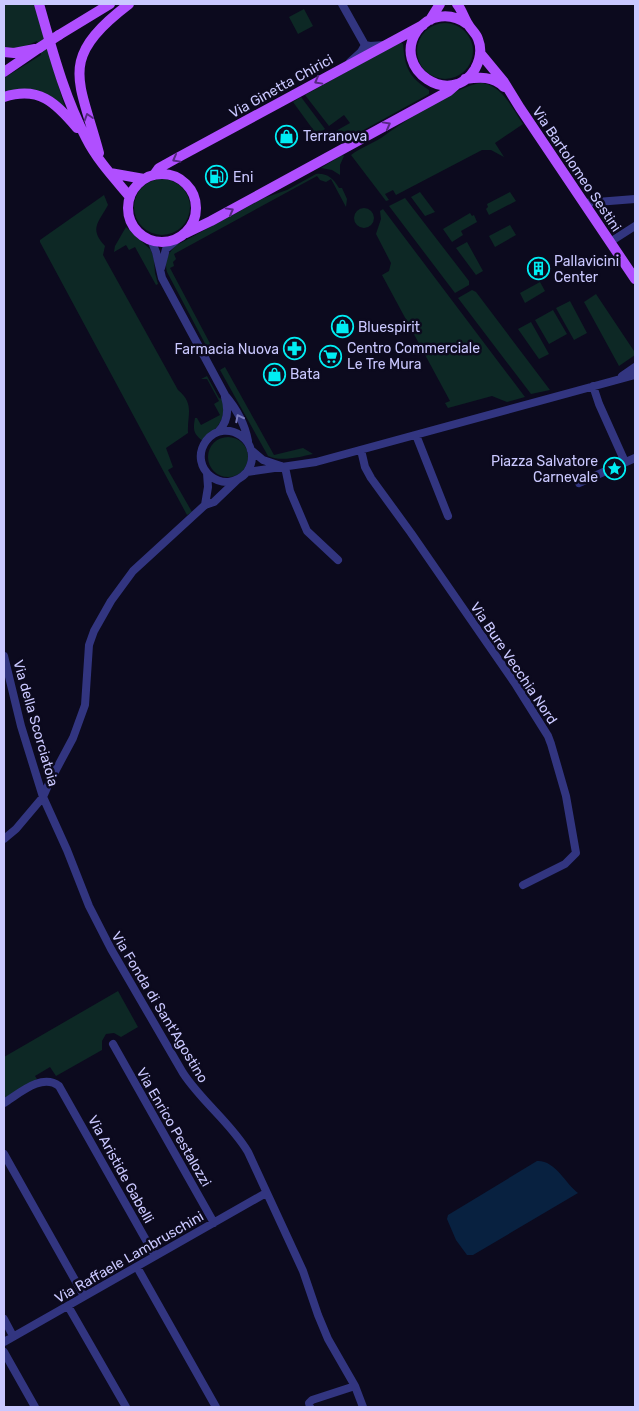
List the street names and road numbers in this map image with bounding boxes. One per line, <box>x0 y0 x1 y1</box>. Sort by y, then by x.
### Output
street label: Via Ginetta Chirici <box>226 51 336 122</box>
street label: Via Bartolomeo Sestini <box>528 104 625 235</box>
street label: Via Bure Vecchia Nord <box>466 599 561 728</box>
street label: Via della Scorciatoia <box>9 658 62 788</box>
street label: Via Fonda di Sant'Agostino <box>108 929 212 1086</box>
street label: Via Enrico Pestalozzi <box>133 1065 215 1190</box>
street label: Via Aristide Gabelli <box>84 1112 157 1226</box>
street label: Via Raffaele Lambruschini <box>52 1208 207 1307</box>

